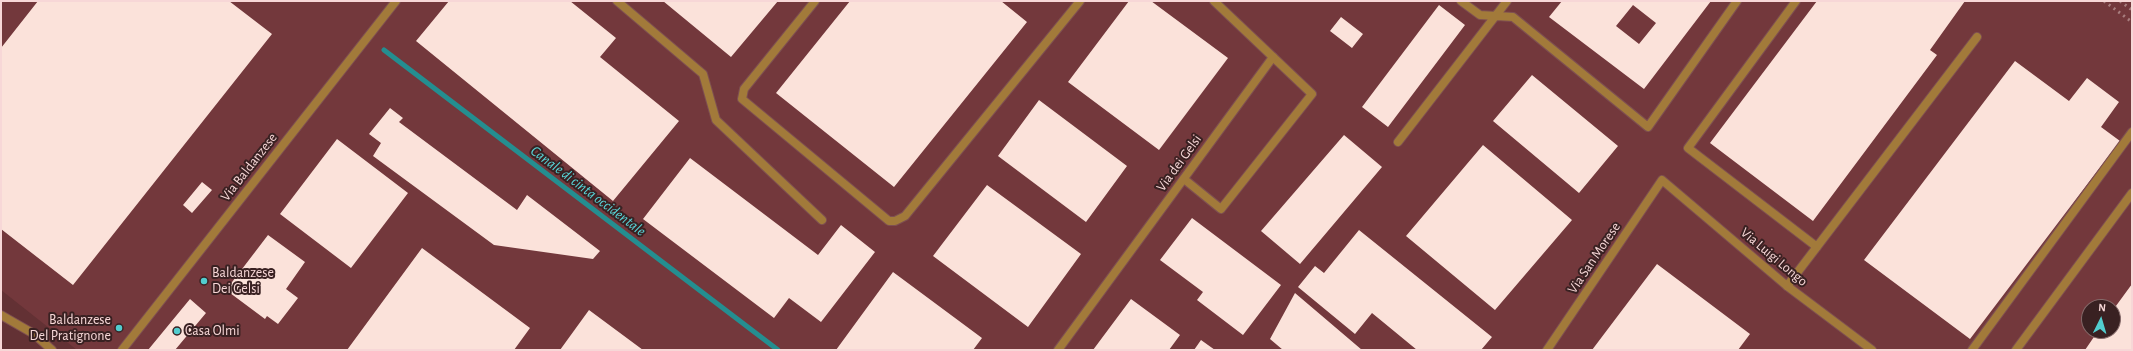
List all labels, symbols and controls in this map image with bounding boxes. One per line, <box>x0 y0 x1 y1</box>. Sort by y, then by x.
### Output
street label: Via Baldanzese <box>217 130 281 204</box>
street label: Via dei Gelsi <box>1153 131 1205 195</box>
water label: Canale di cinta occidentale <box>527 142 649 240</box>
street label: Via San Morese <box>1564 219 1624 297</box>
street label: Via Luigi Longo <box>1737 224 1811 290</box>
place label: Baldanzese Dei Gelsi <box>212 265 274 298</box>
marker: Baldanzese Dei Gelsi <box>199 276 209 286</box>
north arrow <box>2081 299 2121 339</box>
text: N <box>2098 302 2106 313</box>
place label: Baldanzese Del Pratignone <box>29 312 111 344</box>
marker: Baldanzese Del Pratignone <box>114 323 124 333</box>
place label: Casa Olmi <box>185 323 240 339</box>
marker: Casa Olmi <box>172 326 182 336</box>

